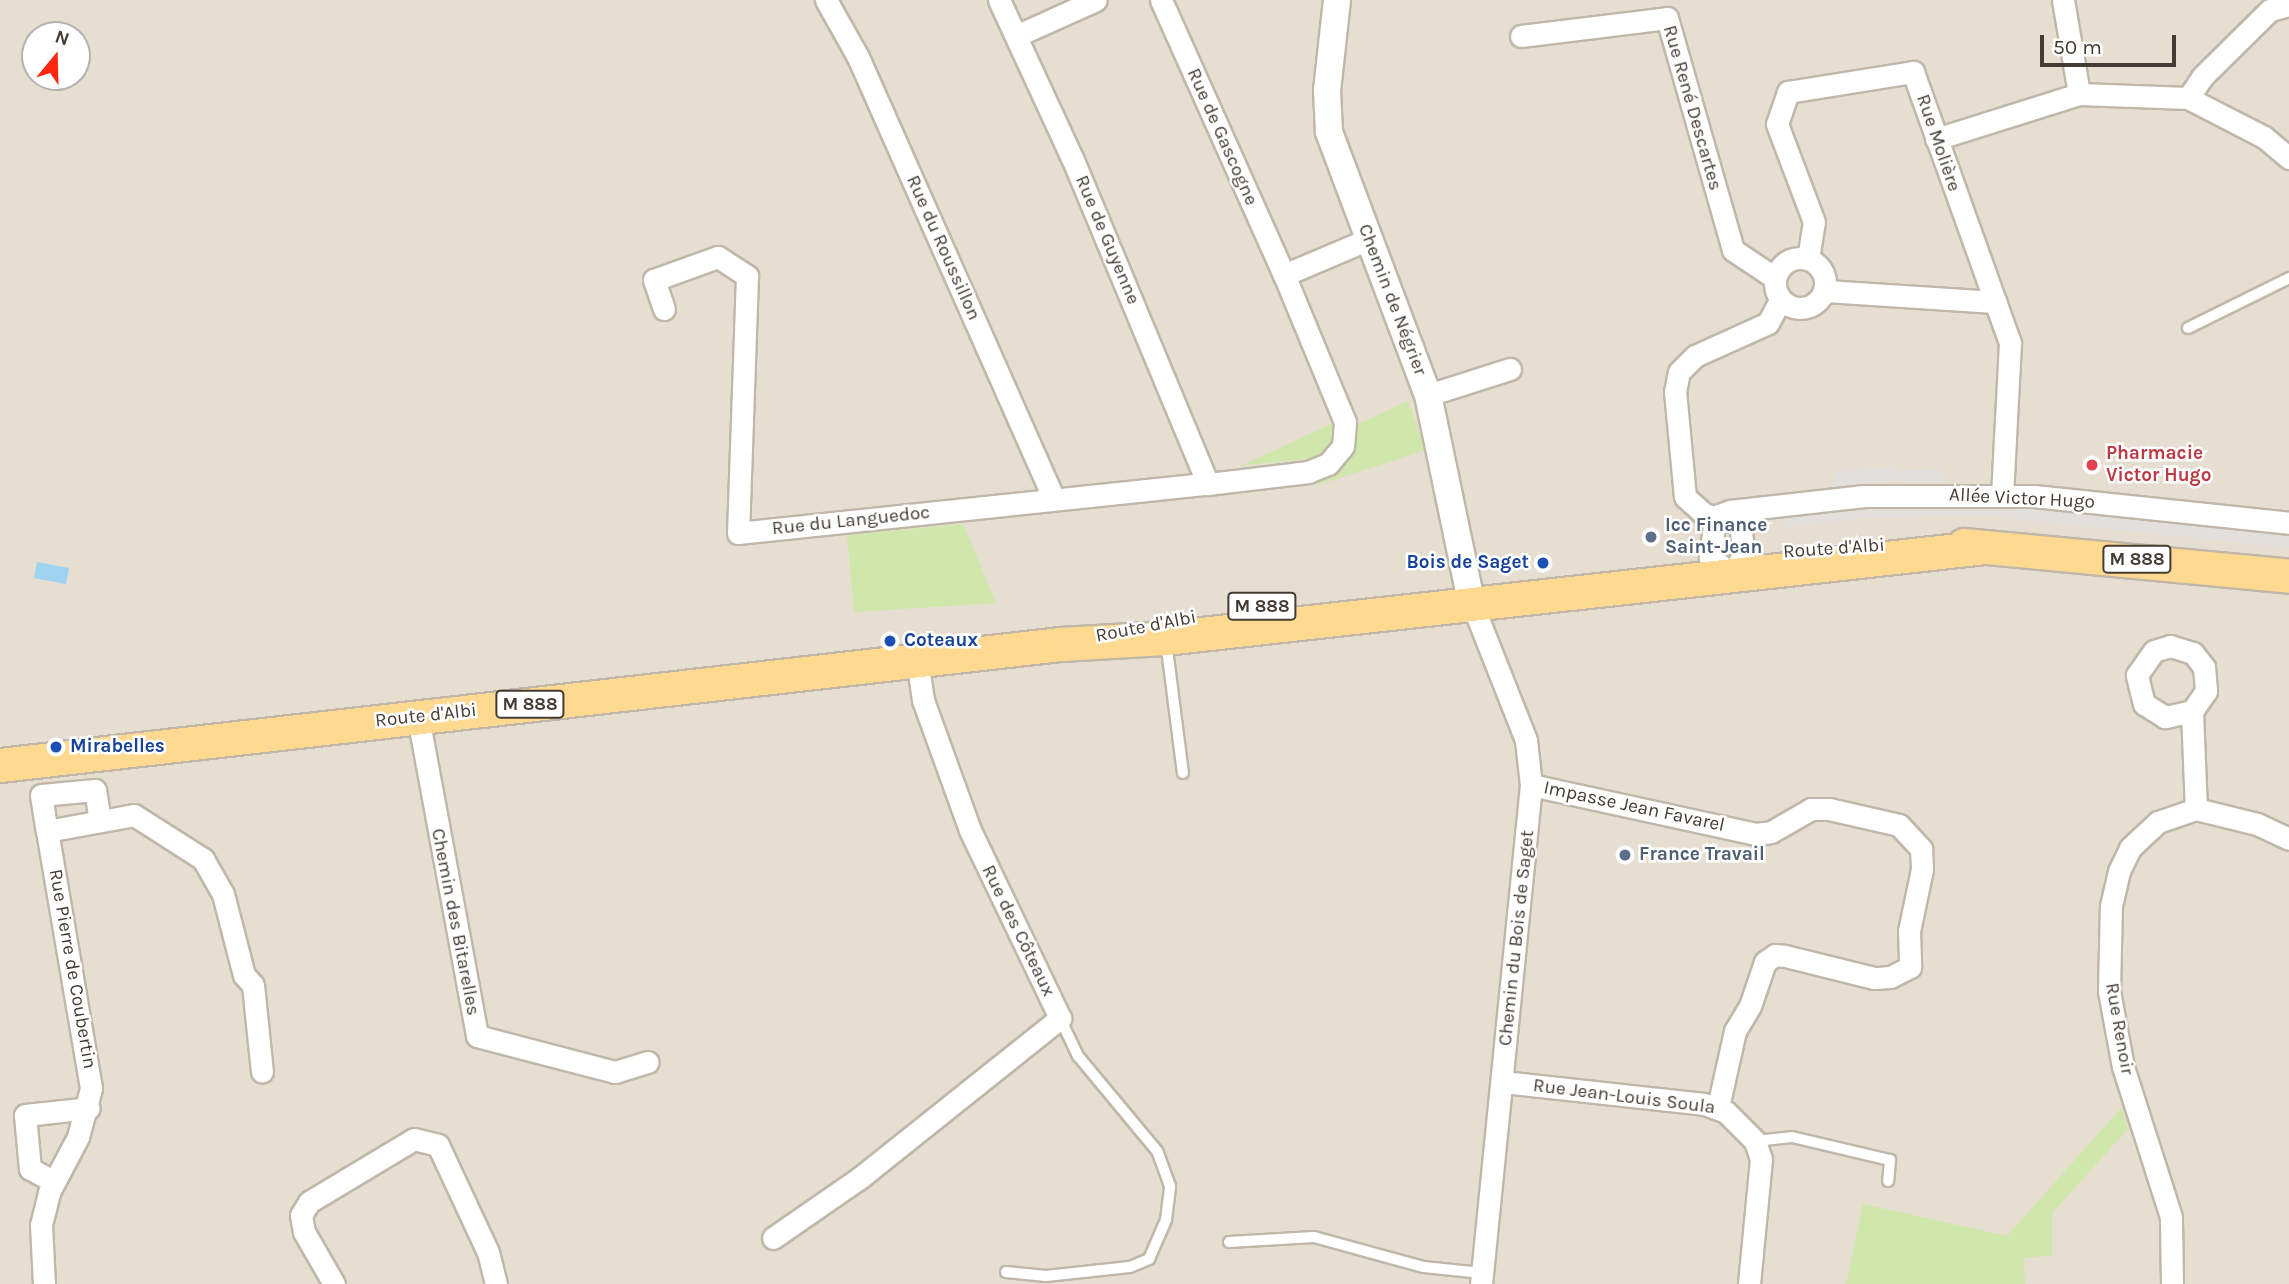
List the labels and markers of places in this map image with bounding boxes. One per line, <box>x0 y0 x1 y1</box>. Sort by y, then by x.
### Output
place label: Pharmacie Victor Hugo <box>2106 443 2211 487</box>
marker: Pharmacie Victor Hugo <box>2084 457 2100 473</box>
place label: Icc Finance Saint-Jean <box>1665 515 1767 559</box>
marker: Icc Finance Saint-Jean <box>1643 529 1659 545</box>
place label: Bois de Saget <box>1406 552 1529 574</box>
marker: Bois de Saget <box>1535 555 1551 571</box>
place label: Coteaux <box>904 630 978 652</box>
marker: Coteaux <box>882 633 898 649</box>
place label: Mirabelles <box>70 736 165 758</box>
marker: Mirabelles <box>48 739 64 755</box>
place label: France Travail <box>1639 844 1765 866</box>
marker: France Travail <box>1617 847 1633 863</box>

